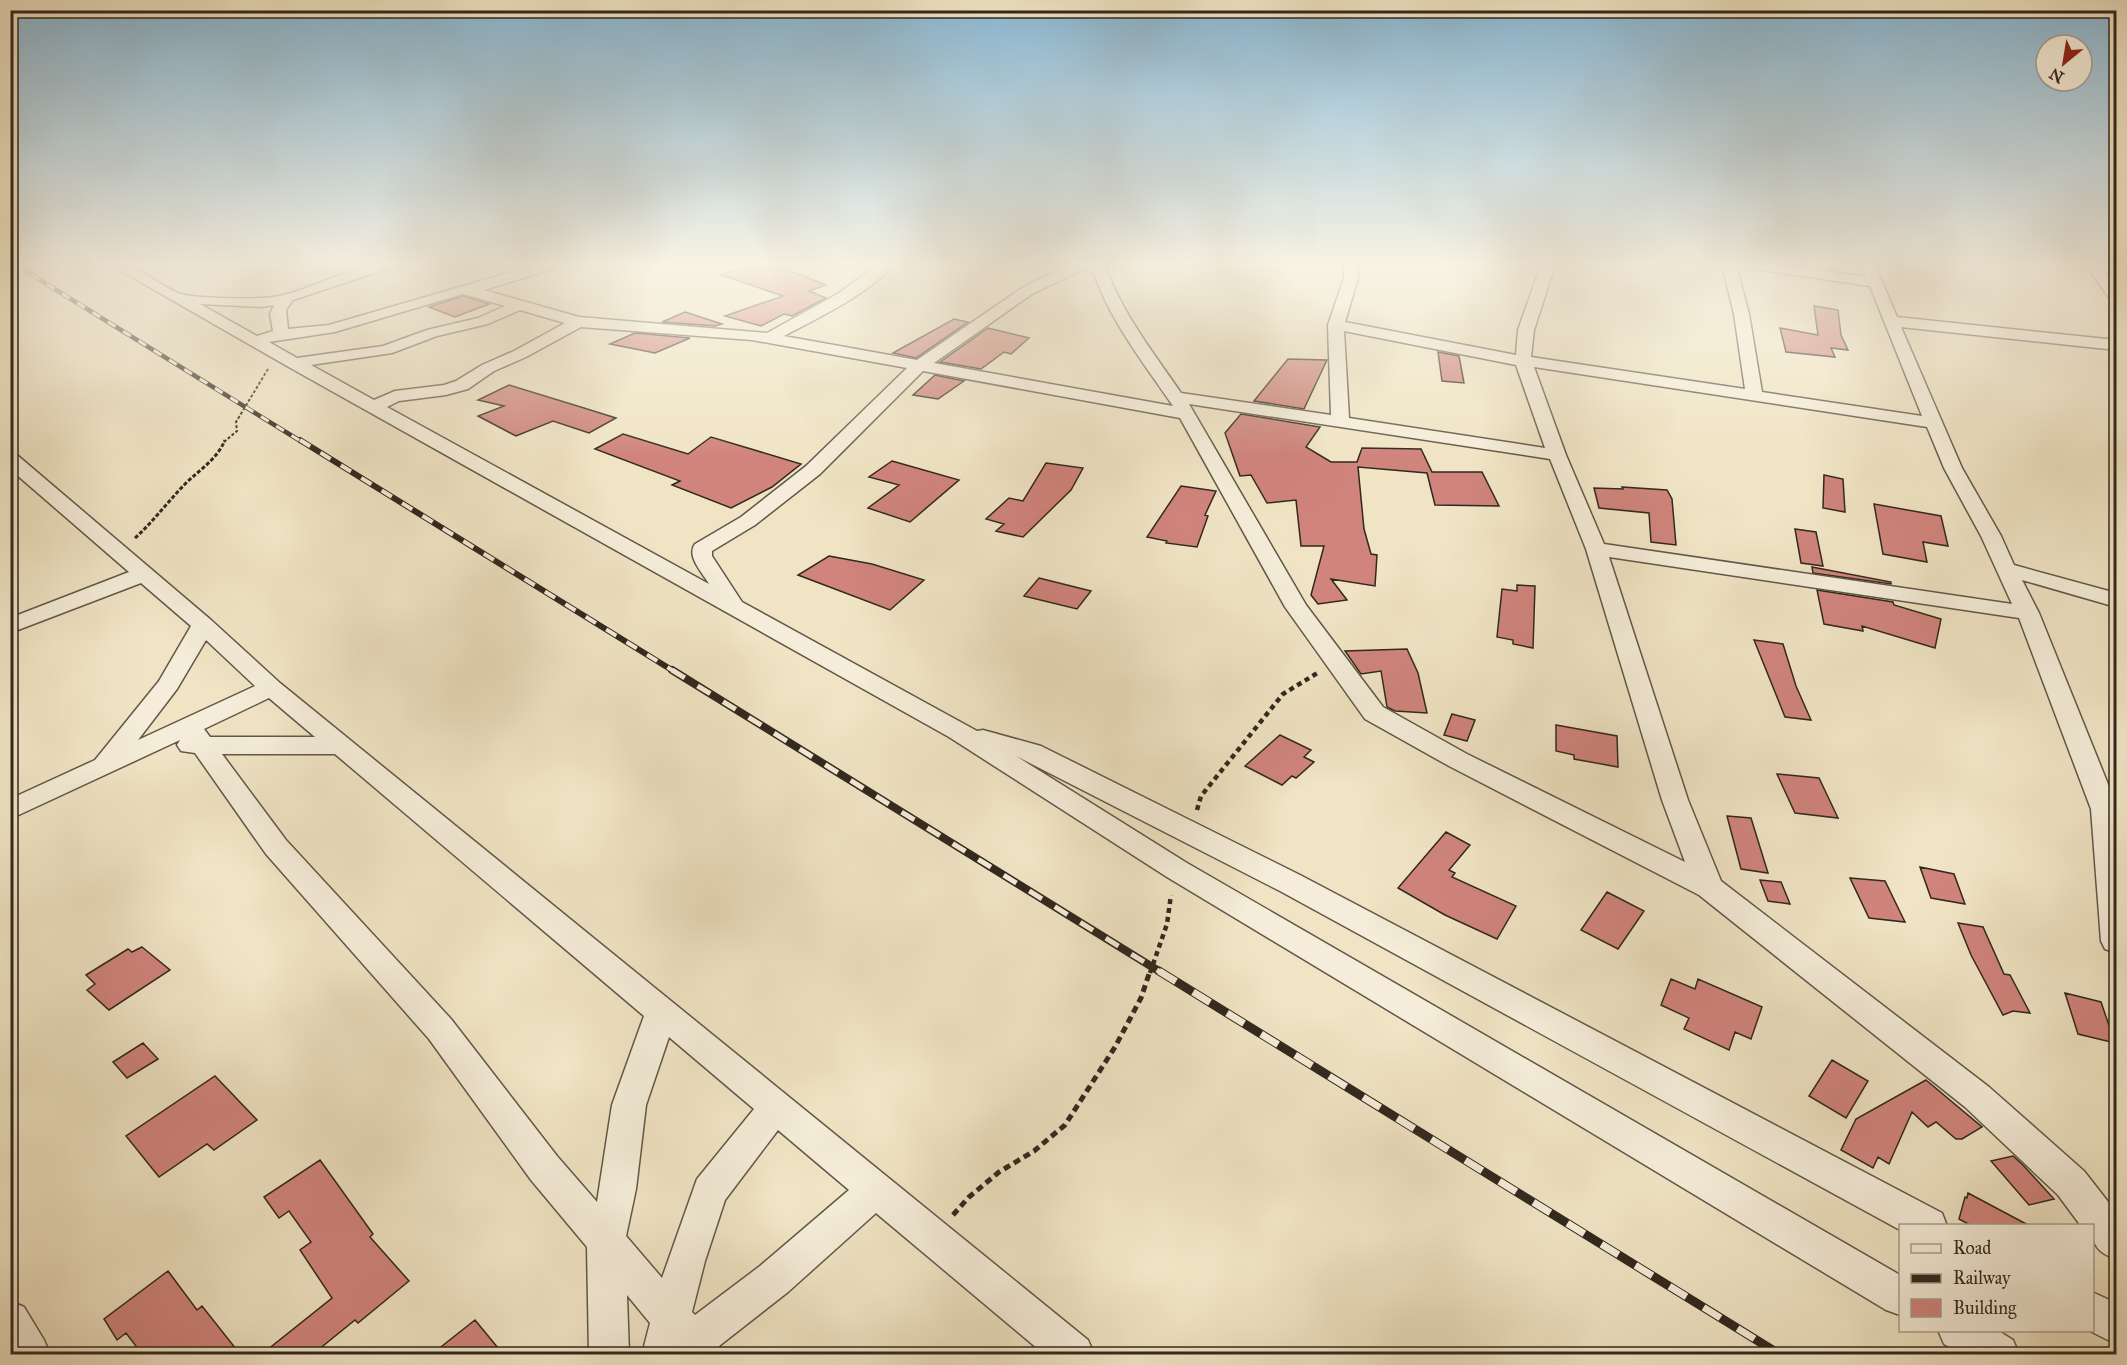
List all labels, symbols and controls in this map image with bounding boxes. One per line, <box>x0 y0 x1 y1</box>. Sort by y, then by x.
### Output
north arrow <box>2034 33 2094 93</box>
text: N <box>2046 64 2067 87</box>
legend <box>1899 1224 2094 1332</box>
text: Road <box>1953 1237 1991 1259</box>
text: Railway <box>1953 1267 2011 1289</box>
text: Building <box>1953 1297 2017 1320</box>

